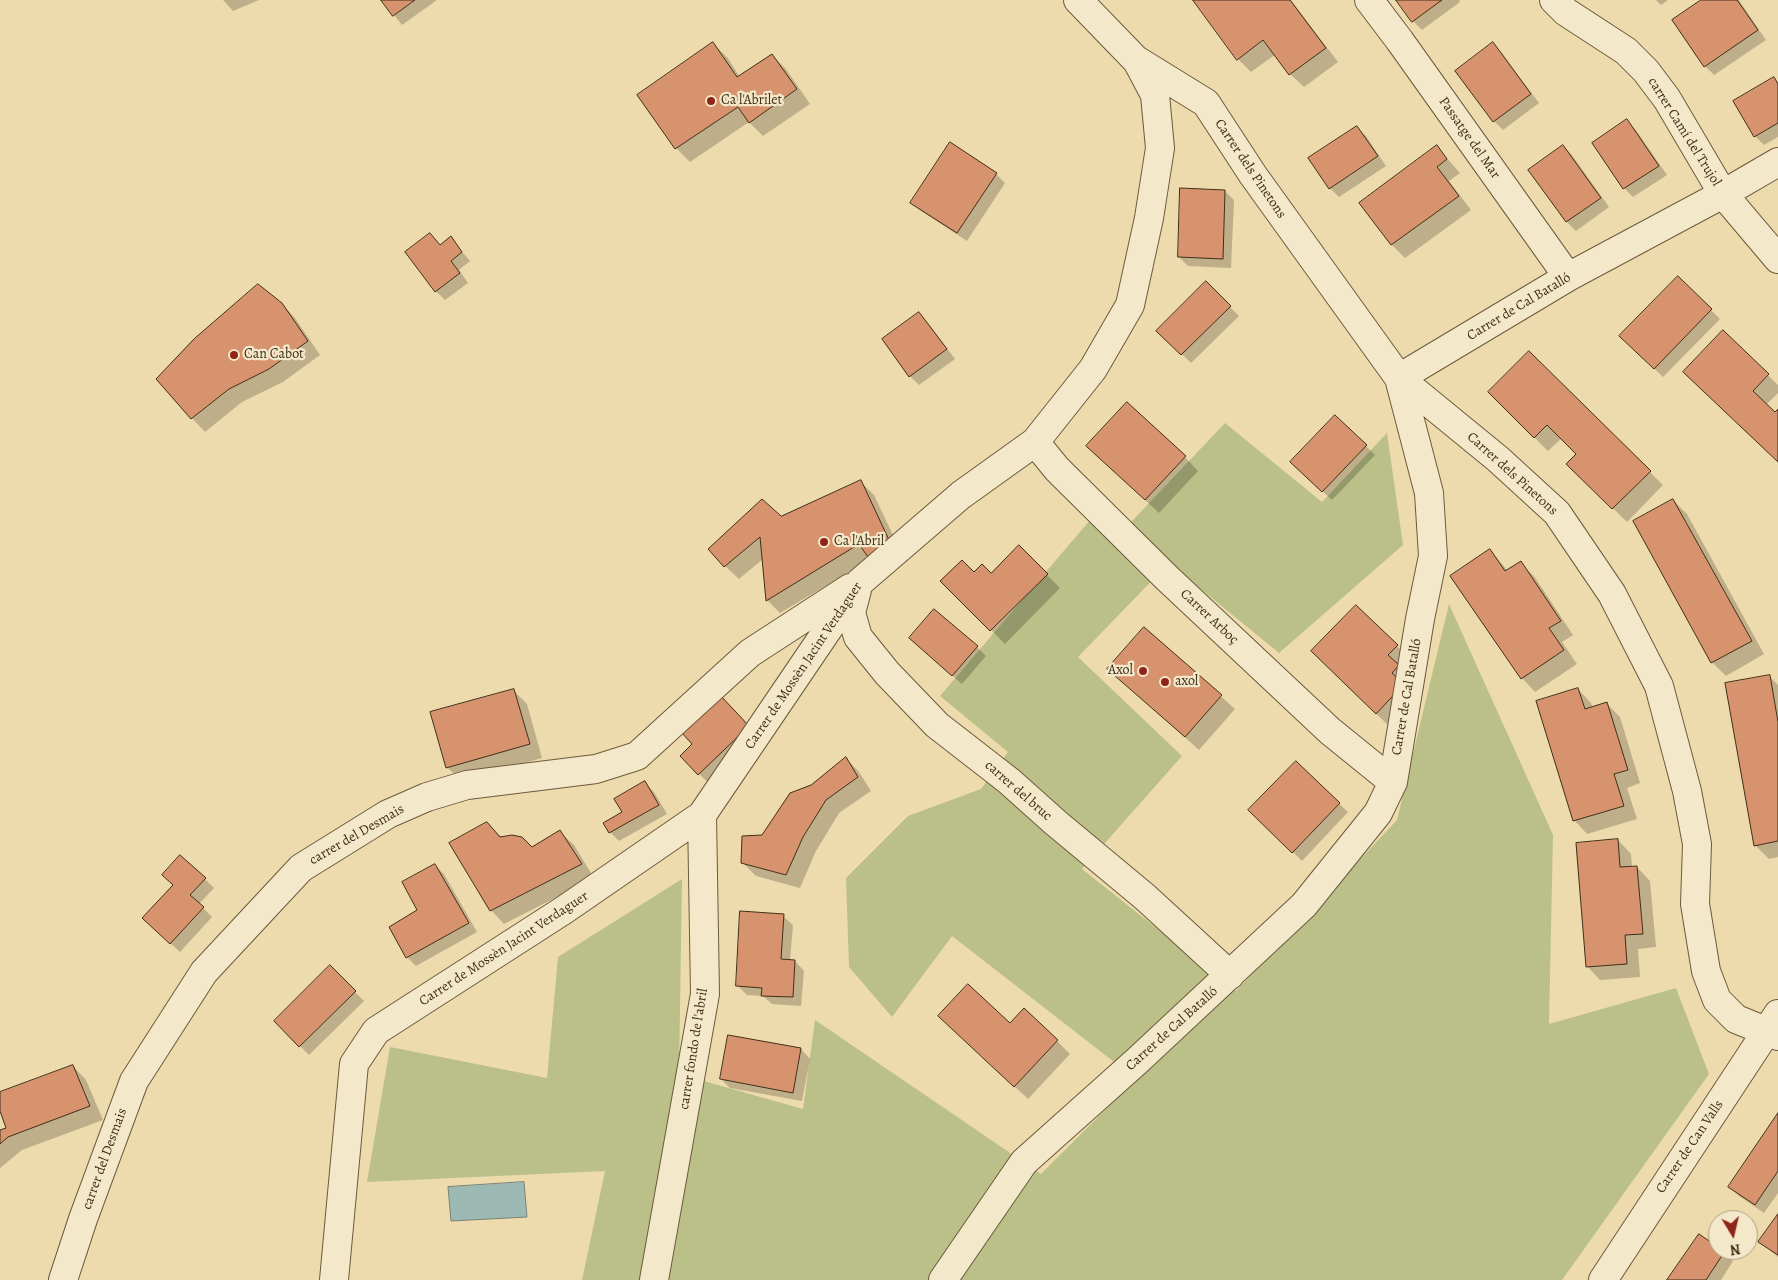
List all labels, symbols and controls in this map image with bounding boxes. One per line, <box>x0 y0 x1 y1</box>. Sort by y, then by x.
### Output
street label: carrer Camí del Trujol <box>1644 75 1724 189</box>
place label: Ca l'Abrilet <box>721 93 782 109</box>
street label: Passatge del Mar <box>1435 94 1503 182</box>
marker: Ca l'Abrilet <box>705 95 717 107</box>
street label: Carrer dels Pinetons <box>1211 116 1289 222</box>
street label: Carrer de Cal Batalló <box>1464 269 1574 345</box>
place label: Can Cabot <box>244 347 304 363</box>
marker: Can Cabot <box>228 349 240 361</box>
street label: Carrer dels Pinetons <box>1463 429 1561 519</box>
place label: Ca l'Abril <box>834 534 884 550</box>
marker: Ca l'Abril <box>818 536 830 548</box>
street label: Carrer de Mossèn Jacint Verdaguer <box>742 579 866 753</box>
street label: Carrer Arboç <box>1176 586 1242 648</box>
street label: Carrer de Cal Batalló <box>1388 637 1426 757</box>
place label: Axol <box>1108 663 1133 679</box>
marker: Axol <box>1137 665 1149 677</box>
place label: axol <box>1175 674 1198 690</box>
marker: axol <box>1159 676 1171 688</box>
street label: carrer del bruc <box>981 757 1055 825</box>
street label: carrer del Desmais <box>307 801 407 869</box>
street label: Carrer de Mossèn Jacint Verdaguer <box>416 888 592 1010</box>
street label: Carrer de Cal Batalló <box>1122 983 1222 1075</box>
street label: carrer fondo de l'abril <box>676 987 712 1111</box>
street label: Carrer de Can Valls <box>1653 1097 1727 1197</box>
street label: carrer del Desmais <box>79 1106 131 1212</box>
north arrow <box>1708 1210 1758 1260</box>
text: N <box>1729 1239 1742 1260</box>

